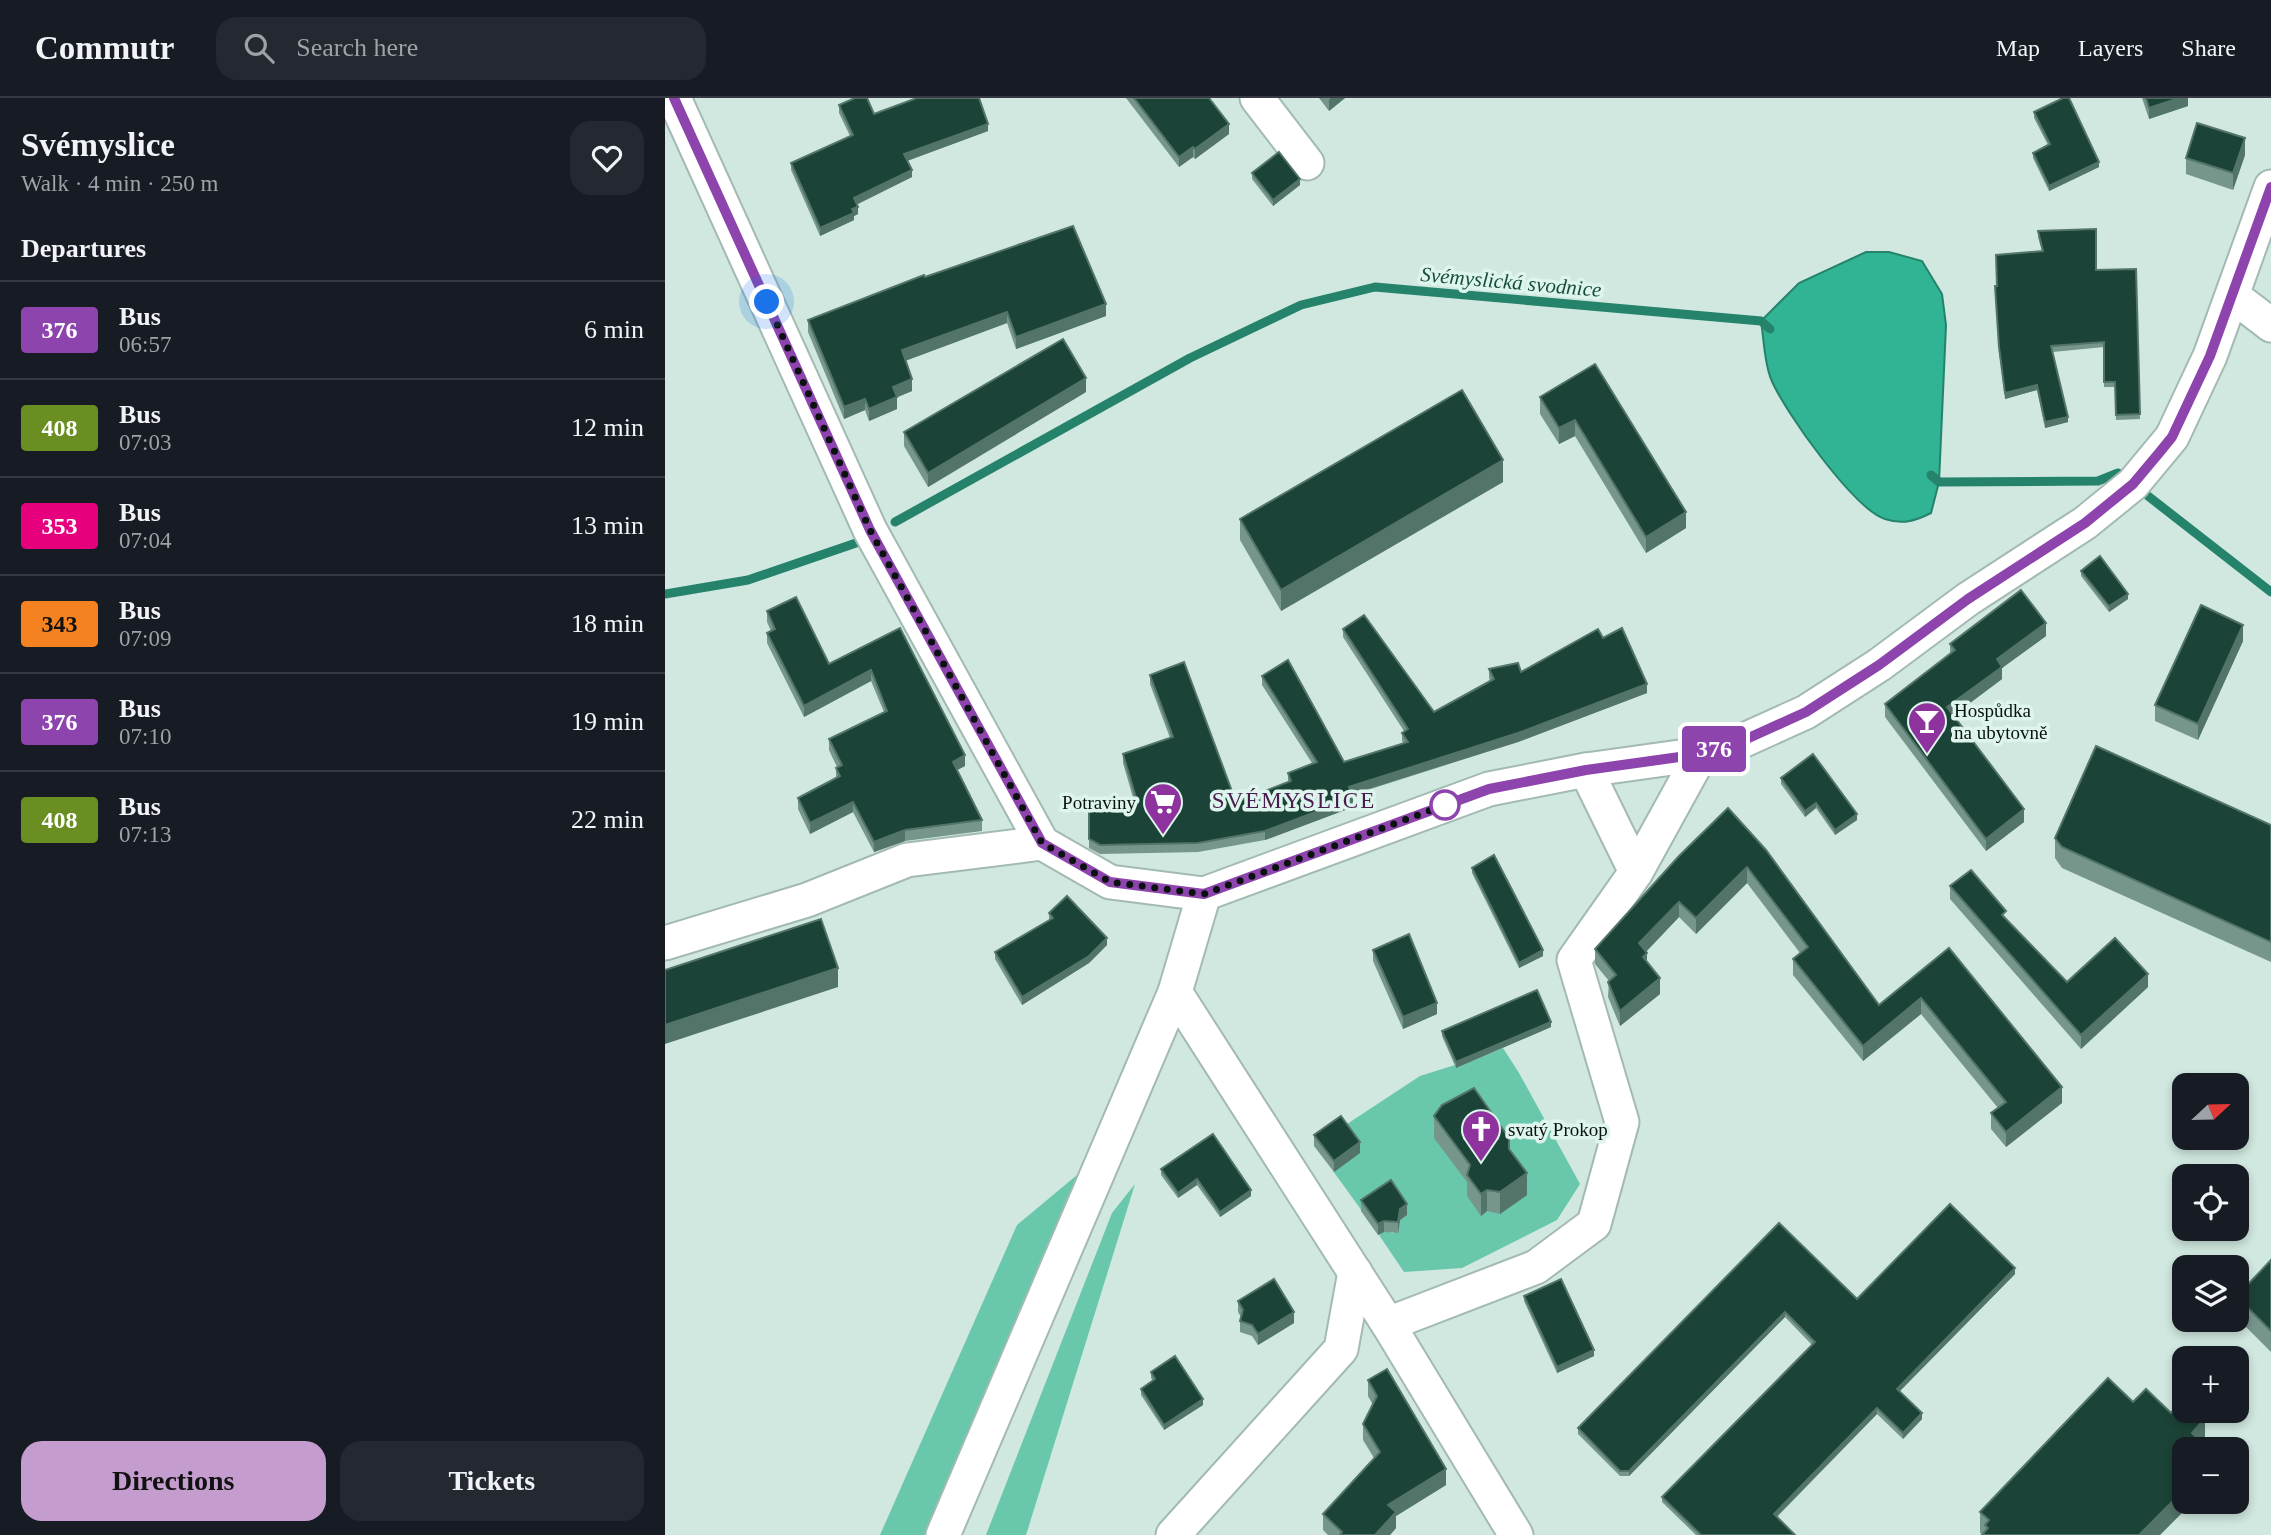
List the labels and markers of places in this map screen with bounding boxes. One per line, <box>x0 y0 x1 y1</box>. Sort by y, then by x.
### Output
bar icon: Hospůdka na ubytovně <box>1906 700 1948 755</box>
place label: Hospůdka na ubytovně <box>1954 700 2047 743</box>
supermarket icon: Potraviny <box>1142 781 1184 836</box>
unlabelled marker <box>1430 790 1460 820</box>
place label: Potraviny <box>1062 792 1136 813</box>
church icon: svatý Prokop <box>1460 1108 1502 1163</box>
place label: svatý Prokop <box>1508 1119 1608 1140</box>

